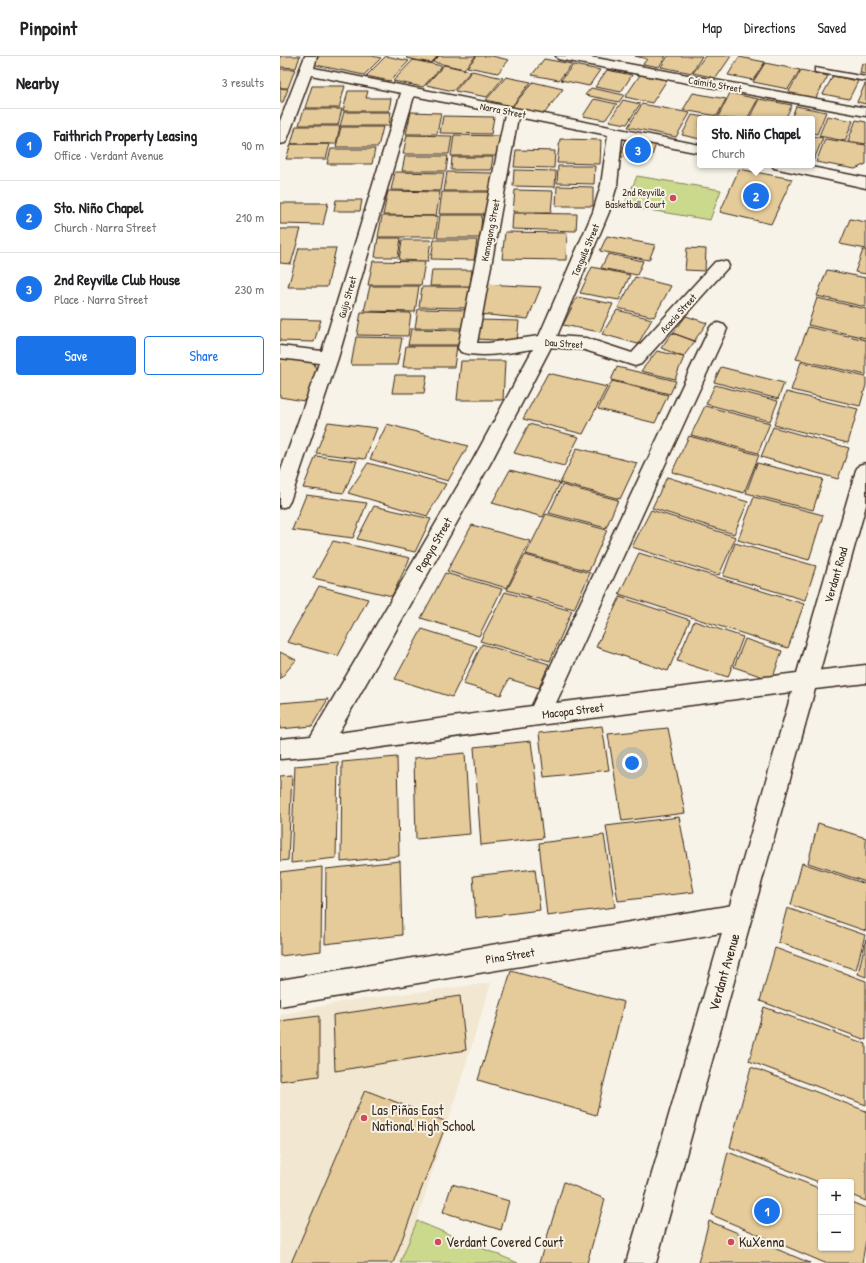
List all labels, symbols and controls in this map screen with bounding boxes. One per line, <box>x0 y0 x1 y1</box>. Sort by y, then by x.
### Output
text: Pinpoint <box>20 15 77 41</box>
text: Map <box>702 18 722 37</box>
text: Directions <box>744 18 795 37</box>
text: Saved <box>817 18 846 37</box>
text: Nearby <box>16 71 59 94</box>
text: 3 results <box>222 73 264 91</box>
street label: Caimito Street <box>687 73 743 96</box>
street label: Narra Street <box>479 100 527 121</box>
popup <box>697 116 815 168</box>
text: Sto. Niño Chapel <box>711 123 801 144</box>
text: Faithrich Property Leasing <box>54 125 197 146</box>
pin: 3 <box>625 135 651 165</box>
text: 1 <box>27 136 31 154</box>
text: 90 m <box>242 136 264 154</box>
text: Church <box>711 144 745 162</box>
text: Office · Verdant Avenue <box>54 146 164 164</box>
pin: 2 <box>743 181 769 211</box>
place label: 2nd Reyville Basketball Court <box>605 186 666 211</box>
marker: 2nd Reyville Basketball Court <box>668 193 678 203</box>
text: Sto. Niño Chapel <box>54 197 143 218</box>
street label: Kamagong Street <box>478 197 503 262</box>
text: 2 <box>26 208 32 226</box>
text: 210 m <box>236 208 264 226</box>
text: Church · Narra Street <box>54 218 156 236</box>
street label: Tanguile Street <box>569 221 603 279</box>
text: 2nd Reyville Club House <box>54 269 180 290</box>
street label: Guijo Street <box>335 274 360 320</box>
text: 3 <box>26 280 32 298</box>
text: 230 m <box>234 280 264 298</box>
text: Place · Narra Street <box>54 290 148 308</box>
street label: Acacia Street <box>657 291 700 336</box>
button: Save <box>16 336 136 375</box>
button: Share <box>144 336 264 375</box>
street label: Dau Street <box>544 336 584 351</box>
street label: Papaya Street <box>411 513 457 575</box>
street label: Verdant Road <box>819 545 852 605</box>
street label: Macopa Street <box>541 698 606 723</box>
your location <box>622 753 642 773</box>
street label: Verdant Avenue <box>703 931 744 1013</box>
street label: Pina Street <box>484 943 536 968</box>
place label: Las Piñas East National High School <box>372 1100 475 1136</box>
marker: Las Piñas East National High School <box>359 1113 369 1123</box>
map controls <box>818 1179 854 1251</box>
button: + <box>818 1179 854 1215</box>
pin: 1 <box>754 1196 780 1226</box>
button: − <box>818 1215 854 1251</box>
place label: Verdant Covered Court <box>446 1232 564 1251</box>
place label: KuXenna <box>739 1232 785 1251</box>
marker: Verdant Covered Court <box>433 1237 443 1247</box>
marker: KuXenna <box>726 1237 736 1247</box>

